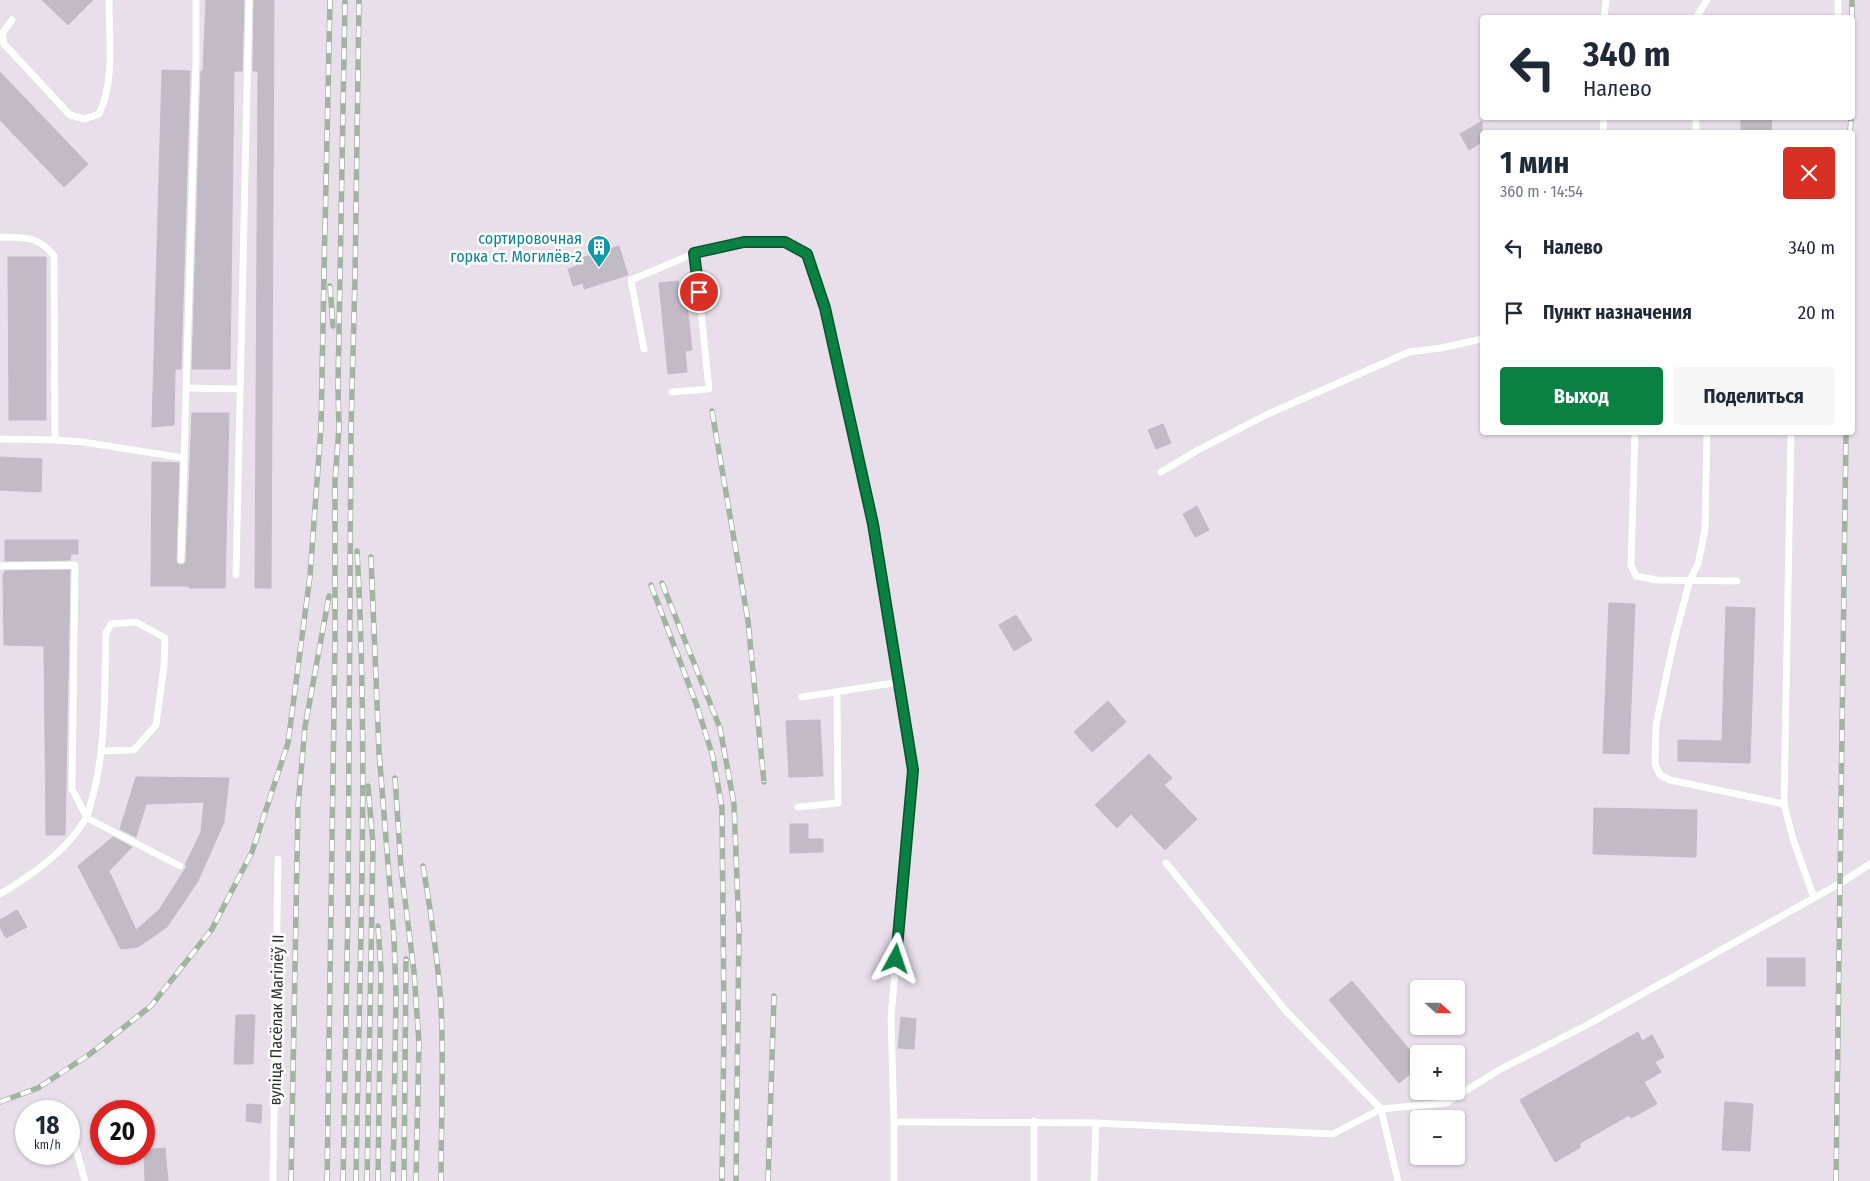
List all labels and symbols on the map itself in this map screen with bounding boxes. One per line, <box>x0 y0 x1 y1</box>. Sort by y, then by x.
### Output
place label: сортировочная горка ст. Могилёв-2 <box>450 229 582 266</box>
building icon: сортировочная горка ст. Могилёв-2 <box>586 234 612 268</box>
pin <box>678 271 720 313</box>
position arrow <box>869 932 921 984</box>
street label: вуліца Пасёлак Магілёў II <box>266 934 287 1106</box>
north arrow <box>1410 980 1465 1035</box>
speed limit sign: 20 <box>90 1100 155 1165</box>

